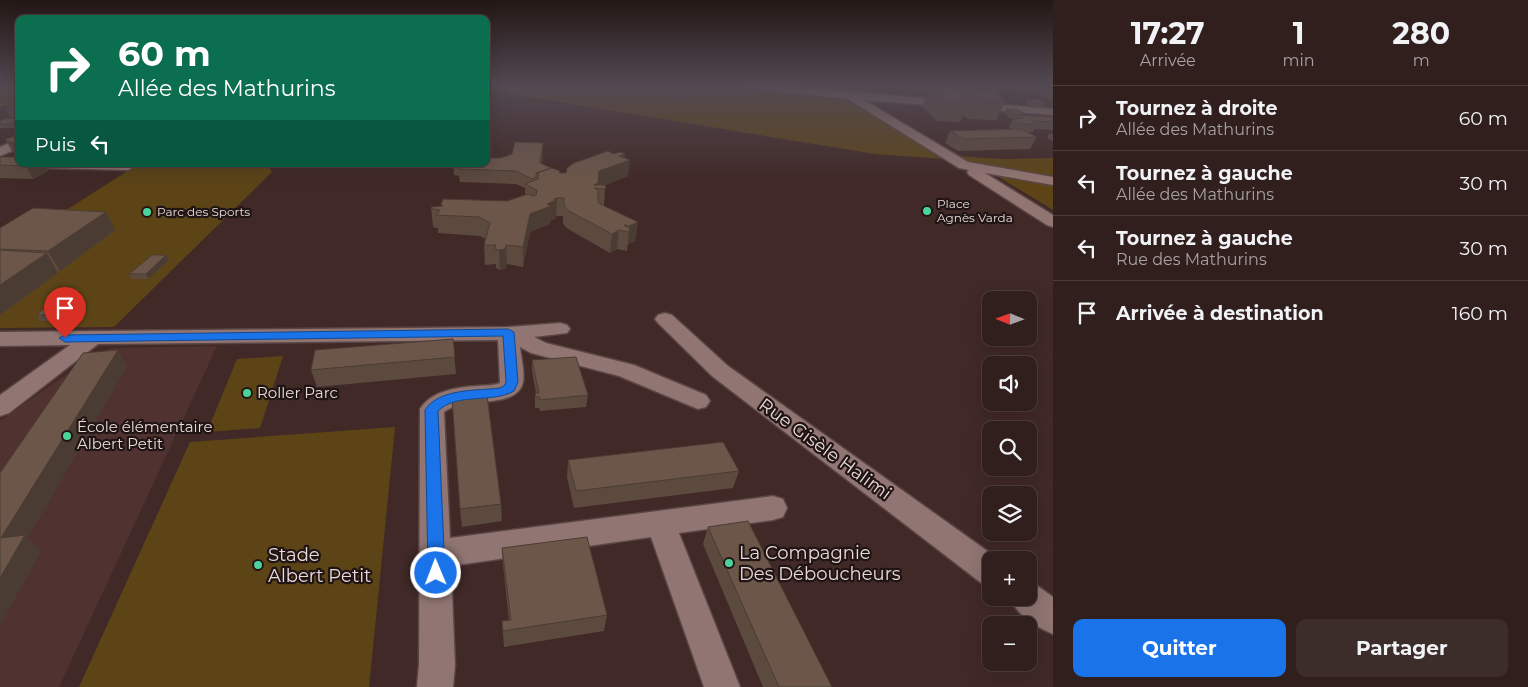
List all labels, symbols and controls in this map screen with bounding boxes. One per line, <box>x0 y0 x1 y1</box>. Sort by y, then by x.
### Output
text: 17:27 <box>1131 15 1205 52</box>
text: 1 <box>1293 15 1304 52</box>
text: 280 <box>1392 15 1450 52</box>
text: 60 m <box>118 32 211 75</box>
icon: right <box>35 35 100 100</box>
text: Arrivée <box>1140 51 1196 70</box>
text: min <box>1282 51 1315 70</box>
text: m <box>1413 51 1430 70</box>
text: Allée des Mathurins <box>118 75 335 102</box>
text: Tournez à droite <box>1116 97 1277 120</box>
icon: right <box>1073 104 1101 132</box>
text: 60 m <box>1459 107 1508 130</box>
text: Allée des Mathurins <box>1116 120 1274 139</box>
icon: left <box>86 130 114 158</box>
text: Puis <box>35 133 76 156</box>
text: Tournez à gauche <box>1116 162 1293 185</box>
icon: left <box>1073 169 1101 197</box>
text: 30 m <box>1460 172 1508 195</box>
text: Allée des Mathurins <box>1116 185 1274 204</box>
place label: Place Agnès Varda <box>937 196 1013 225</box>
place label: Parc des Sports <box>157 204 250 219</box>
marker: Place Agnès Varda <box>921 205 933 217</box>
marker: Parc des Sports <box>141 206 153 218</box>
text: Tournez à gauche <box>1116 227 1293 250</box>
icon: left <box>1073 234 1101 262</box>
text: 30 m <box>1460 237 1508 260</box>
text: Rue des Mathurins <box>1116 250 1267 269</box>
pin <box>44 287 86 338</box>
north arrow <box>982 291 1038 346</box>
map controls <box>982 291 1037 671</box>
icon: arrive <box>51 294 79 322</box>
icon: arrive <box>1073 299 1101 327</box>
text: Arrivée à destination <box>1116 302 1324 325</box>
text: 160 m <box>1452 302 1508 325</box>
button: sound <box>982 356 1037 411</box>
place label: Roller Parc <box>257 383 338 402</box>
marker: Roller Parc <box>241 387 253 399</box>
street label: Rue Gisèle Halimi <box>754 394 896 504</box>
place label: École élémentaire Albert Petit <box>77 417 213 453</box>
button: search <box>982 421 1037 476</box>
marker: École élémentaire Albert Petit <box>61 430 73 442</box>
button: layers <box>982 486 1037 541</box>
place label: La Compagnie Des Déboucheurs <box>739 542 901 585</box>
place label: Stade Albert Petit <box>268 544 371 587</box>
position arrow <box>409 546 461 598</box>
button: + <box>982 551 1037 606</box>
marker: La Compagnie Des Déboucheurs <box>723 557 735 569</box>
marker: Stade Albert Petit <box>252 559 264 571</box>
button: − <box>982 616 1037 671</box>
button: Quitter <box>1073 619 1286 677</box>
button: Partager <box>1296 619 1508 677</box>

